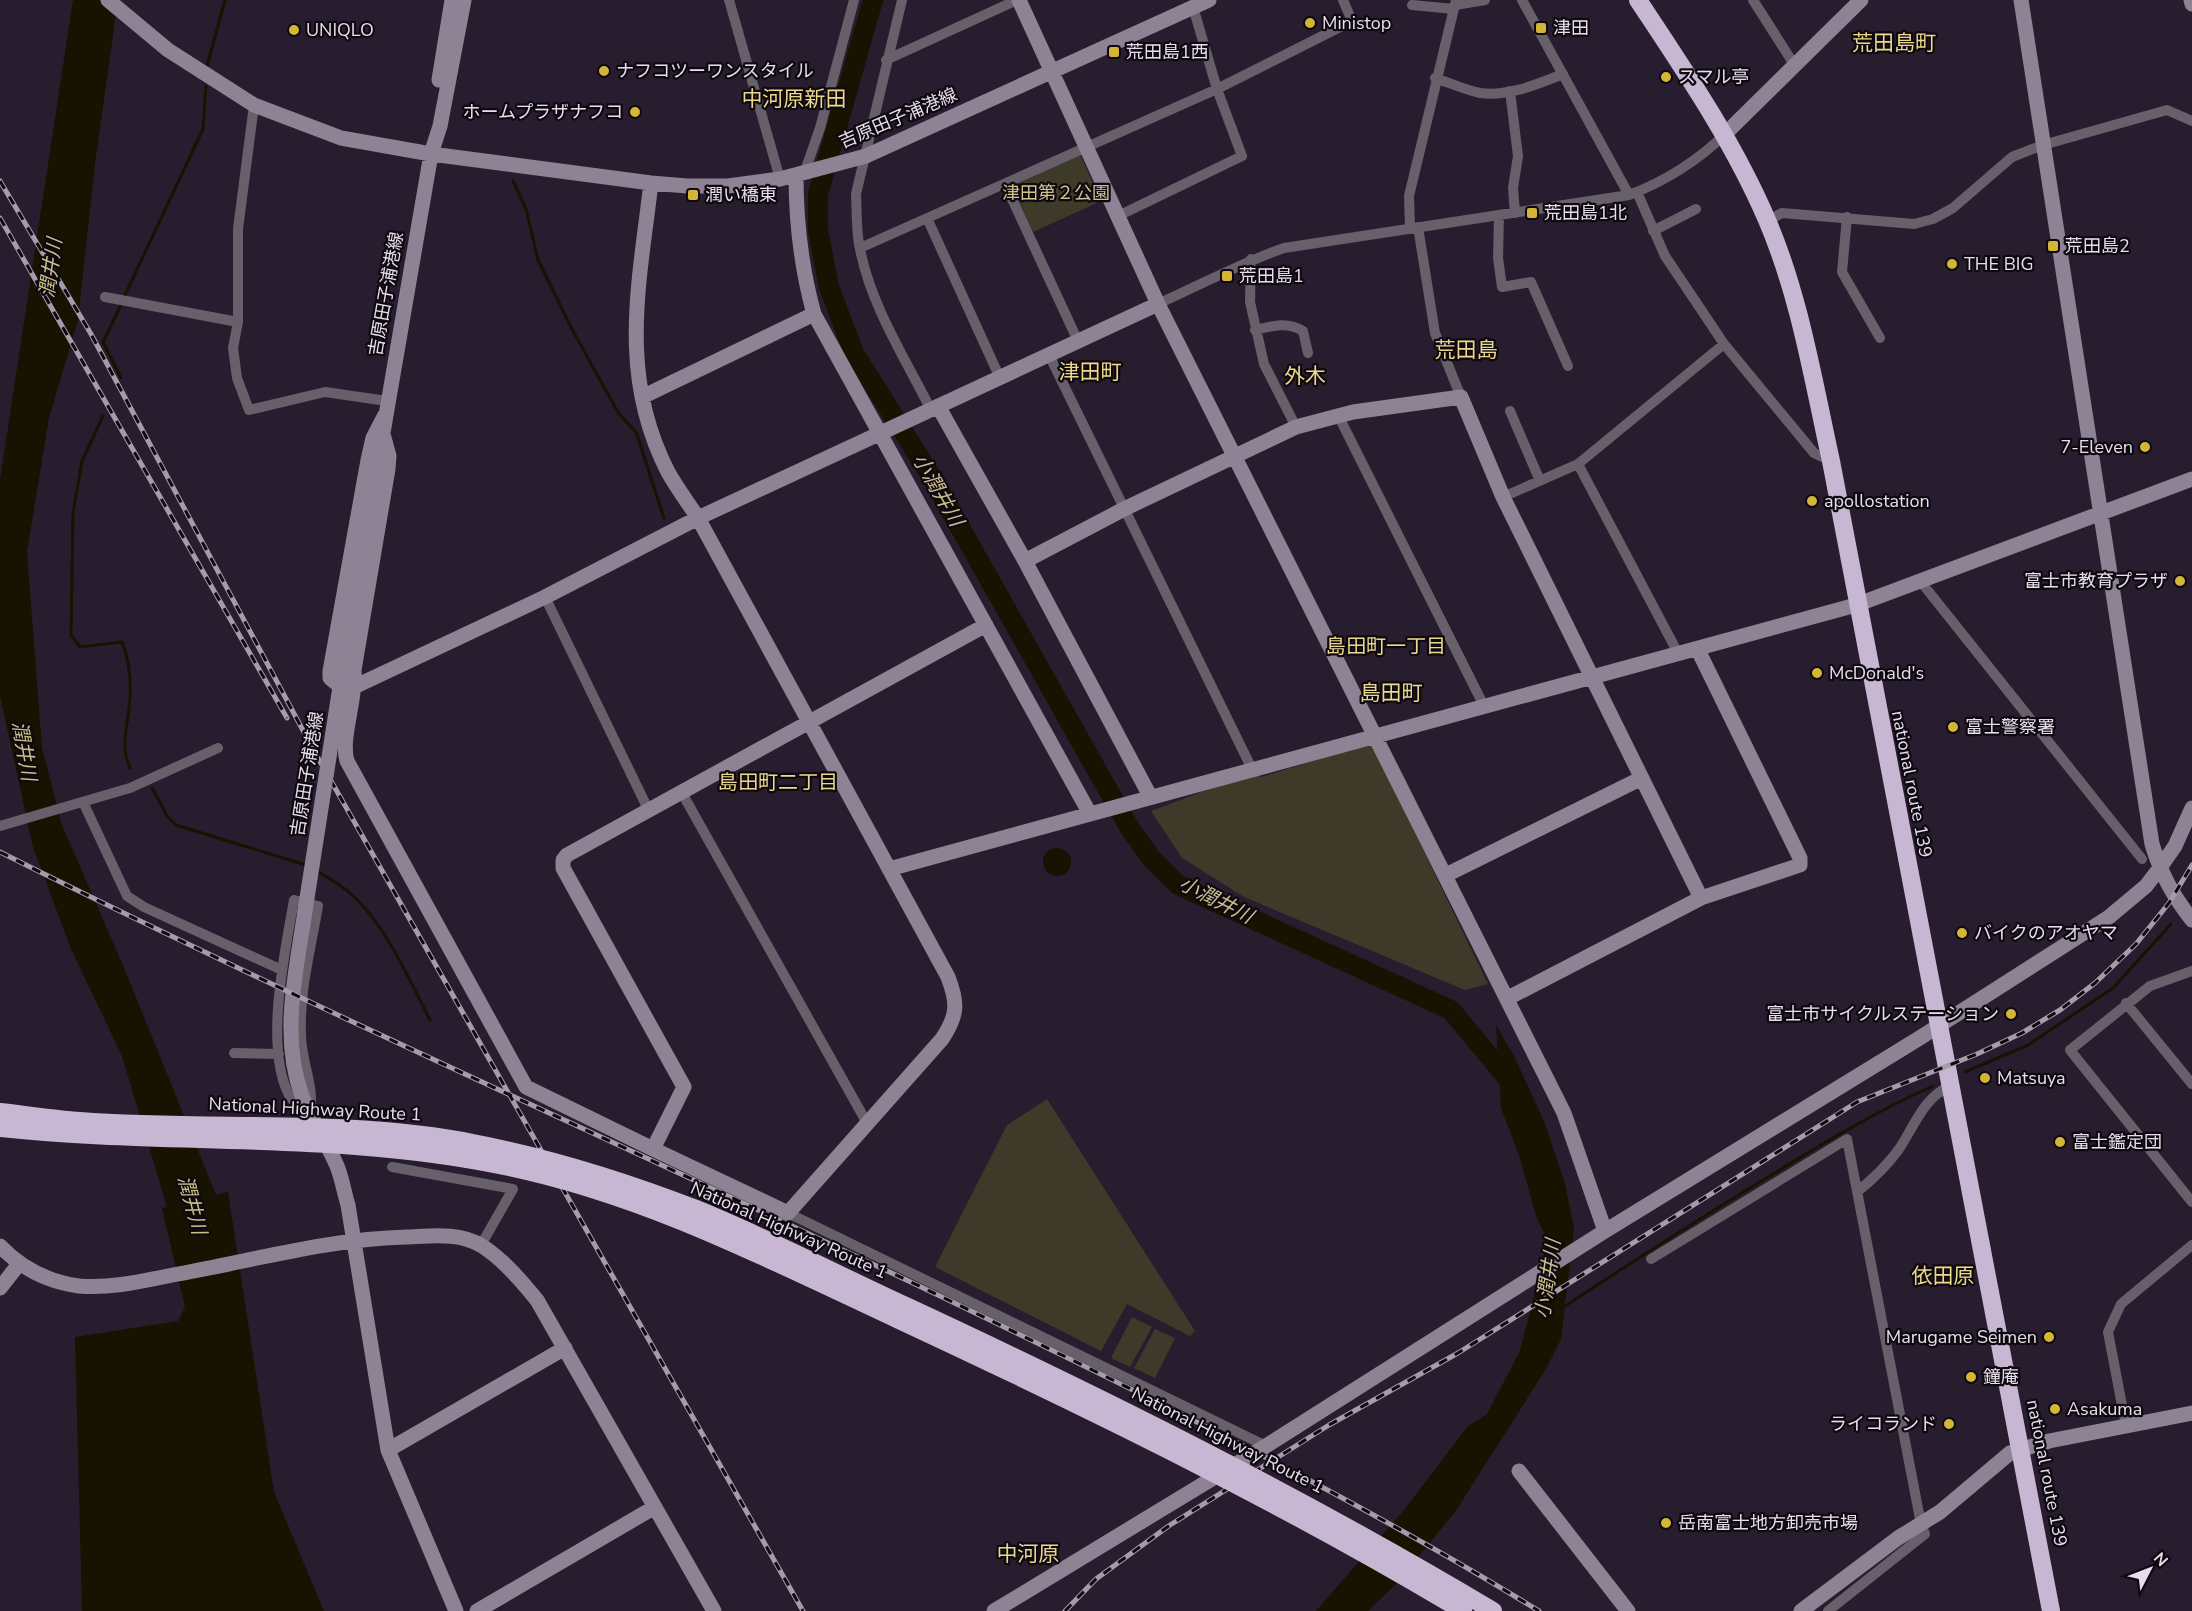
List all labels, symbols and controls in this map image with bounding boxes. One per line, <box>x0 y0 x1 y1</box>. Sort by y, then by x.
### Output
place label: Ministop <box>1322 11 1391 35</box>
marker: Ministop <box>1303 16 1317 30</box>
place label: 津田 <box>1553 16 1589 40</box>
place label: UNIQLO <box>306 18 374 42</box>
marker: 津田 <box>1534 21 1548 35</box>
marker: UNIQLO <box>287 23 301 37</box>
district label: 荒田島町 <box>1852 29 1936 57</box>
place label: 荒田島1西 <box>1126 40 1209 64</box>
marker: 荒田島1西 <box>1107 45 1121 59</box>
place label: ナフコツーワンスタイル <box>616 59 814 83</box>
marker: ナフコツーワンスタイル <box>597 64 611 78</box>
place label: スマル亭 <box>1678 65 1749 89</box>
marker: スマル亭 <box>1659 70 1673 84</box>
street label: 吉原田子浦港線 <box>835 82 961 154</box>
district label: 中河原新田 <box>742 85 847 113</box>
place label: ホームプラザナフコ <box>463 100 623 124</box>
marker: ホームプラザナフコ <box>628 105 642 119</box>
park label: 津田第２公園 <box>1002 181 1110 205</box>
place label: 潤い橋東 <box>705 183 777 207</box>
marker: 潤い橋東 <box>686 188 700 202</box>
place label: 荒田島1北 <box>1544 201 1627 225</box>
marker: 荒田島1北 <box>1525 206 1539 220</box>
street label: 吉原田子浦港線 <box>363 230 409 358</box>
water label: 潤井川 <box>33 234 69 300</box>
place label: 荒田島2 <box>2065 234 2130 258</box>
marker: 荒田島2 <box>2046 239 2060 253</box>
place label: THE BIG <box>1964 252 2034 276</box>
marker: THE BIG <box>1945 257 1959 271</box>
place label: 荒田島1 <box>1239 264 1304 288</box>
marker: 荒田島1 <box>1220 269 1234 283</box>
district label: 荒田島 <box>1435 336 1498 364</box>
district label: 津田町 <box>1059 358 1122 386</box>
district label: 外木 <box>1284 362 1326 390</box>
place label: 7-Eleven <box>2060 435 2133 459</box>
marker: 7-Eleven <box>2138 440 2152 454</box>
water label: 小潤井川 <box>906 449 971 533</box>
place label: apollostation <box>1824 489 1930 513</box>
marker: apollostation <box>1805 494 1819 508</box>
place label: 富士市教育プラザ <box>2024 569 2168 593</box>
marker: 富士市教育プラザ <box>2173 574 2187 588</box>
district label: 島田町一丁目 <box>1326 633 1446 660</box>
place label: McDonald's <box>1829 661 1924 685</box>
marker: McDonald's <box>1810 666 1824 680</box>
district label: 島田町 <box>1360 679 1423 707</box>
street label: national route 139 <box>1886 708 1938 860</box>
street label: 吉原田子浦港線 <box>285 710 329 838</box>
place label: 富士警察署 <box>1965 715 2055 739</box>
water label: 潤井川 <box>5 719 43 785</box>
marker: 富士警察署 <box>1946 720 1960 734</box>
district label: 島田町二丁目 <box>718 769 838 796</box>
water label: 小潤井川 <box>1174 870 1260 931</box>
place label: バイクのアオヤマ <box>1974 921 2118 945</box>
marker: バイクのアオヤマ <box>1955 926 1969 940</box>
place label: 富士市サイクルステーション <box>1766 1002 1999 1026</box>
marker: 富士市サイクルステーション <box>2004 1007 2018 1021</box>
place label: Matsuya <box>1997 1066 2066 1090</box>
marker: Matsuya <box>1978 1071 1992 1085</box>
street label: National Highway Route 1 <box>208 1091 422 1127</box>
place label: 富士鑑定団 <box>2072 1130 2162 1154</box>
marker: 富士鑑定団 <box>2053 1135 2067 1149</box>
water label: 潤井川 <box>171 1173 213 1239</box>
street label: National Highway Route 1 <box>687 1176 891 1284</box>
water label: 小潤井川 <box>1529 1236 1567 1320</box>
district label: 依田原 <box>1912 1262 1975 1290</box>
place label: Marugame Seimen <box>1886 1325 2037 1349</box>
marker: Marugame Seimen <box>2042 1330 2056 1344</box>
place label: 鐘庵 <box>1983 1365 2019 1389</box>
marker: 鐘庵 <box>1964 1370 1978 1384</box>
street label: National Highway Route 1 <box>1128 1381 1328 1499</box>
street label: national route 139 <box>2021 1397 2073 1549</box>
place label: Asakuma <box>2067 1397 2142 1421</box>
marker: Asakuma <box>2048 1402 2062 1416</box>
place label: ライコランド <box>1829 1412 1937 1436</box>
marker: ライコランド <box>1942 1417 1956 1431</box>
place label: 岳南富士地方卸売市場 <box>1678 1511 1858 1535</box>
marker: 岳南富士地方卸売市場 <box>1659 1516 1673 1530</box>
north arrow <box>2120 1539 2180 1599</box>
district label: 中河原 <box>997 1540 1060 1568</box>
text: N <box>2148 1548 2173 1571</box>

